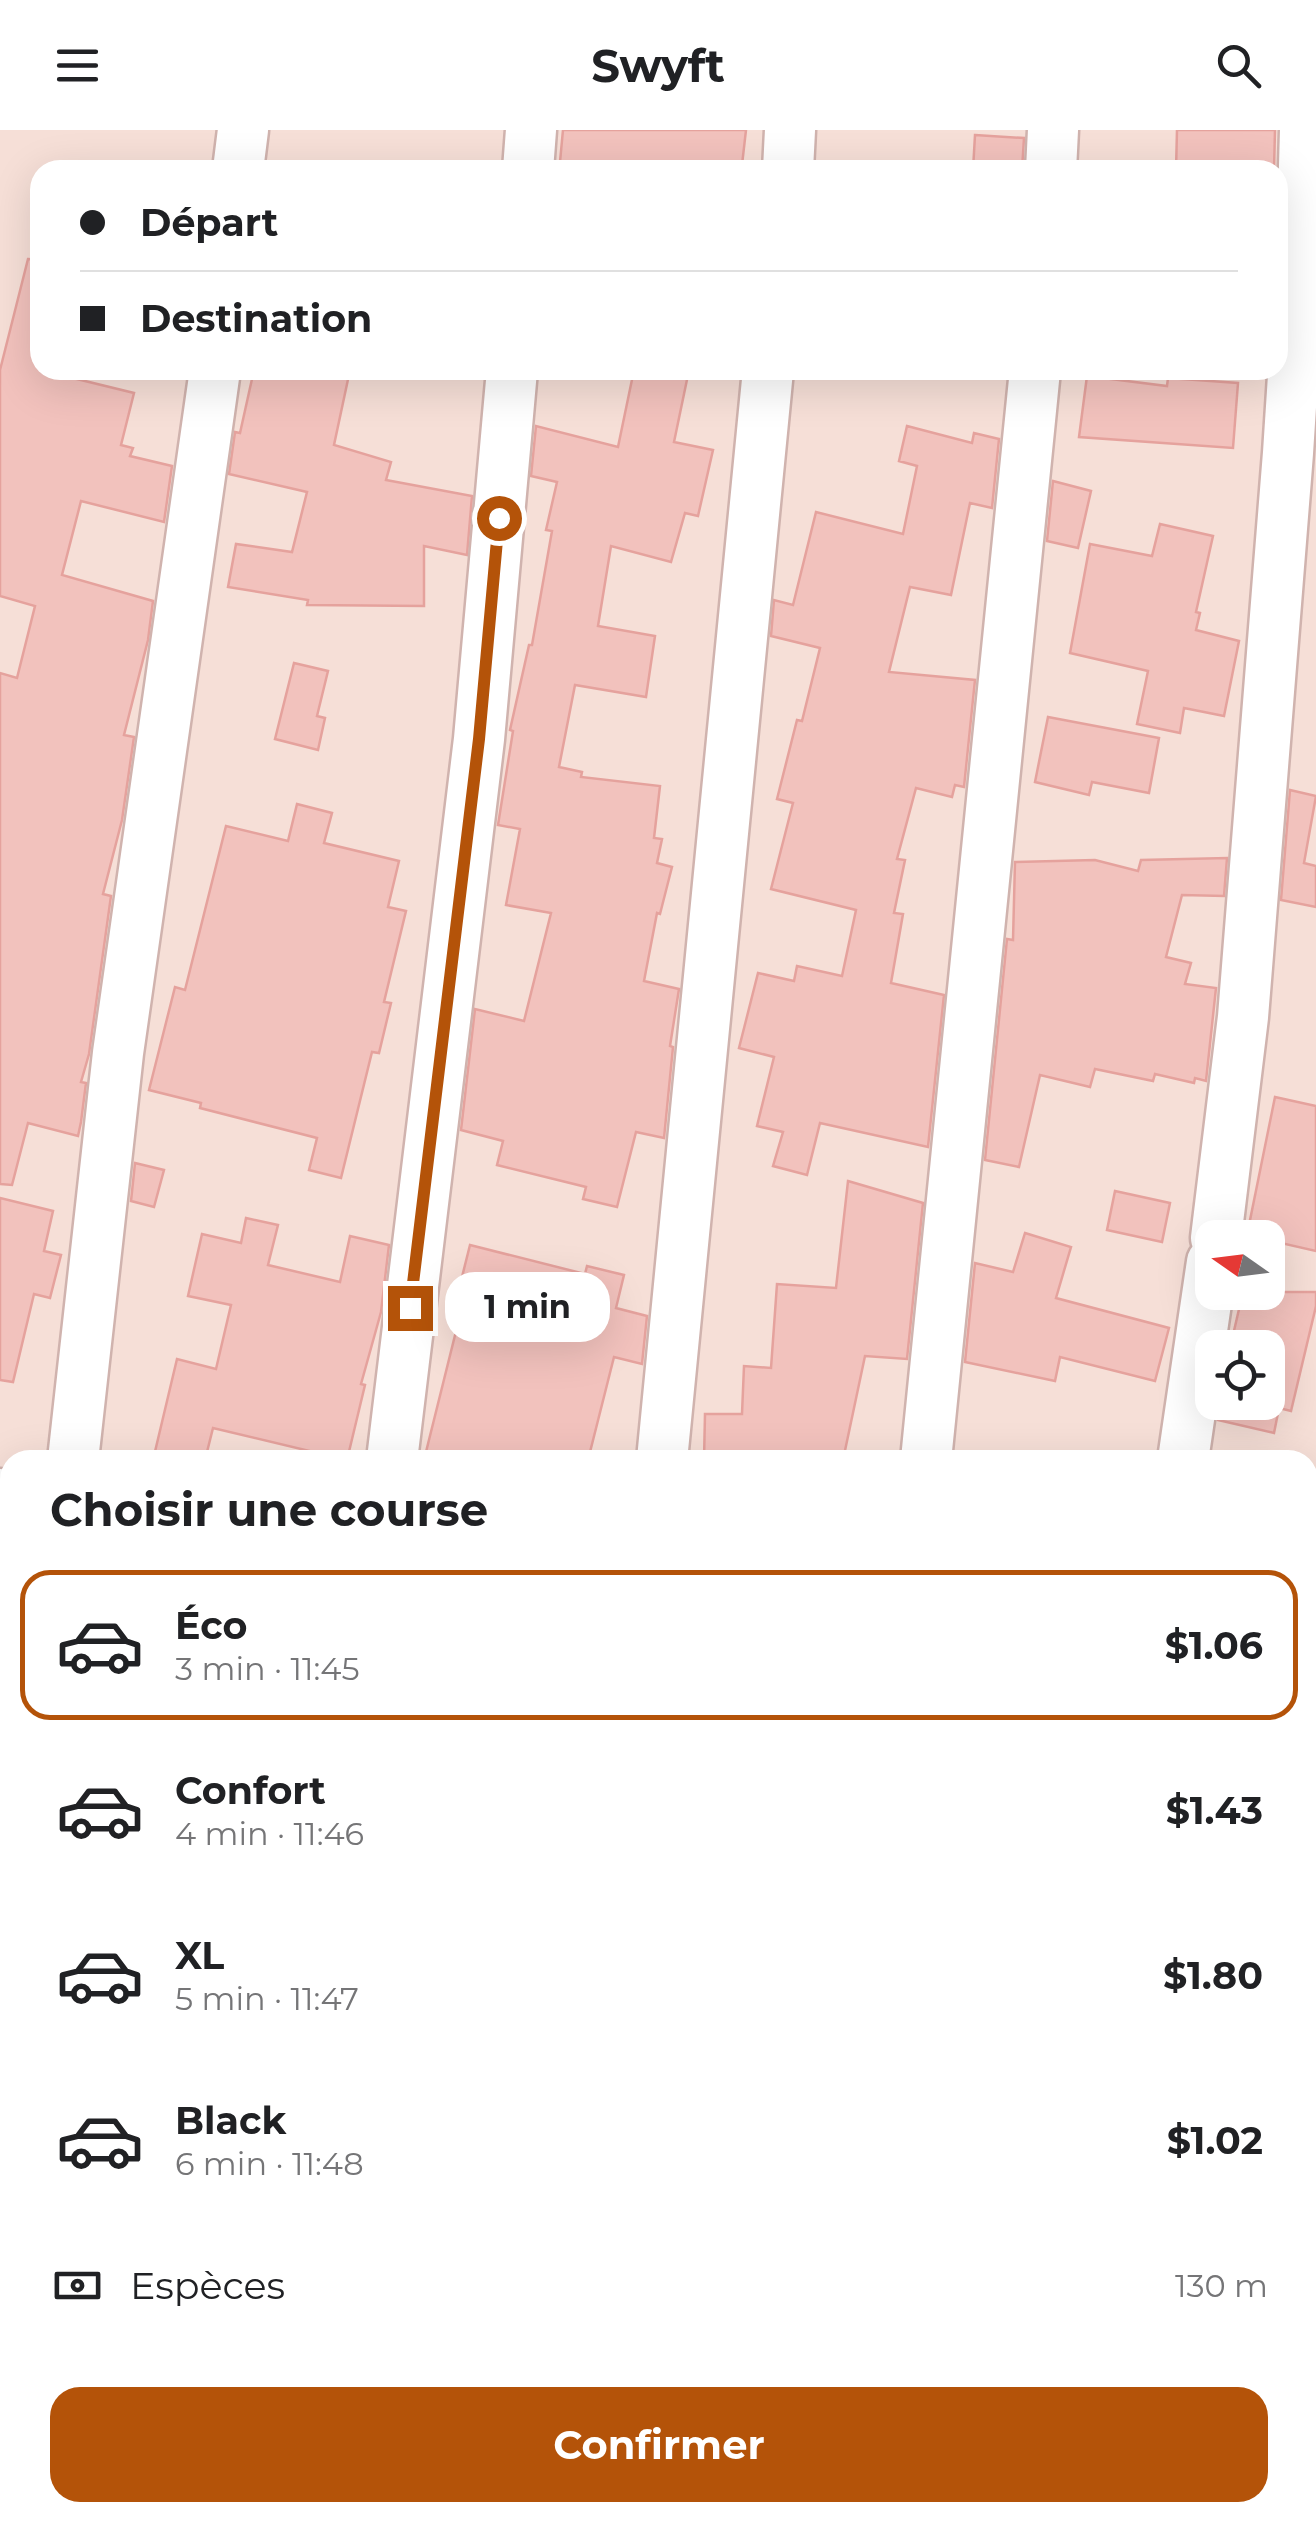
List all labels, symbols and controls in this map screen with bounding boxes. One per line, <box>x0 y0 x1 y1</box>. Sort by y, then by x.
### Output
icon: menu <box>50 38 105 93</box>
text: Swyft <box>591 38 725 93</box>
icon: search <box>1211 38 1266 93</box>
text: Départ <box>140 199 278 246</box>
text: Destination <box>140 295 372 342</box>
route start <box>477 496 522 541</box>
north arrow <box>1195 1220 1285 1310</box>
map controls <box>1195 1220 1285 1420</box>
callout: 1 min <box>445 1273 610 1343</box>
route end <box>388 1286 433 1331</box>
text: 1 min <box>484 1287 571 1326</box>
button: locate <box>1195 1330 1285 1420</box>
text: Choisir une course <box>50 1482 488 1537</box>
icon: car <box>55 1600 145 1690</box>
text: Éco <box>175 1602 247 1649</box>
text: $1.06 <box>1165 1622 1263 1669</box>
text: 3 min · 11:45 <box>175 1649 360 1688</box>
icon: car <box>55 1765 145 1855</box>
text: Confort <box>175 1767 326 1814</box>
text: $1.43 <box>1166 1787 1263 1834</box>
text: 4 min · 11:46 <box>175 1814 364 1853</box>
icon: car <box>55 1930 145 2020</box>
text: XL <box>175 1932 224 1979</box>
text: $1.80 <box>1163 1952 1263 1999</box>
text: 5 min · 11:47 <box>175 1979 359 2018</box>
icon: car <box>55 2095 145 2185</box>
text: Black <box>175 2097 286 2144</box>
text: $1.02 <box>1167 2117 1263 2164</box>
text: 6 min · 11:48 <box>175 2144 364 2183</box>
icon: cash <box>50 2258 105 2313</box>
text: Espèces <box>130 2262 285 2309</box>
text: 130 m <box>1175 2266 1268 2305</box>
button: Confirmer <box>50 2387 1268 2502</box>

